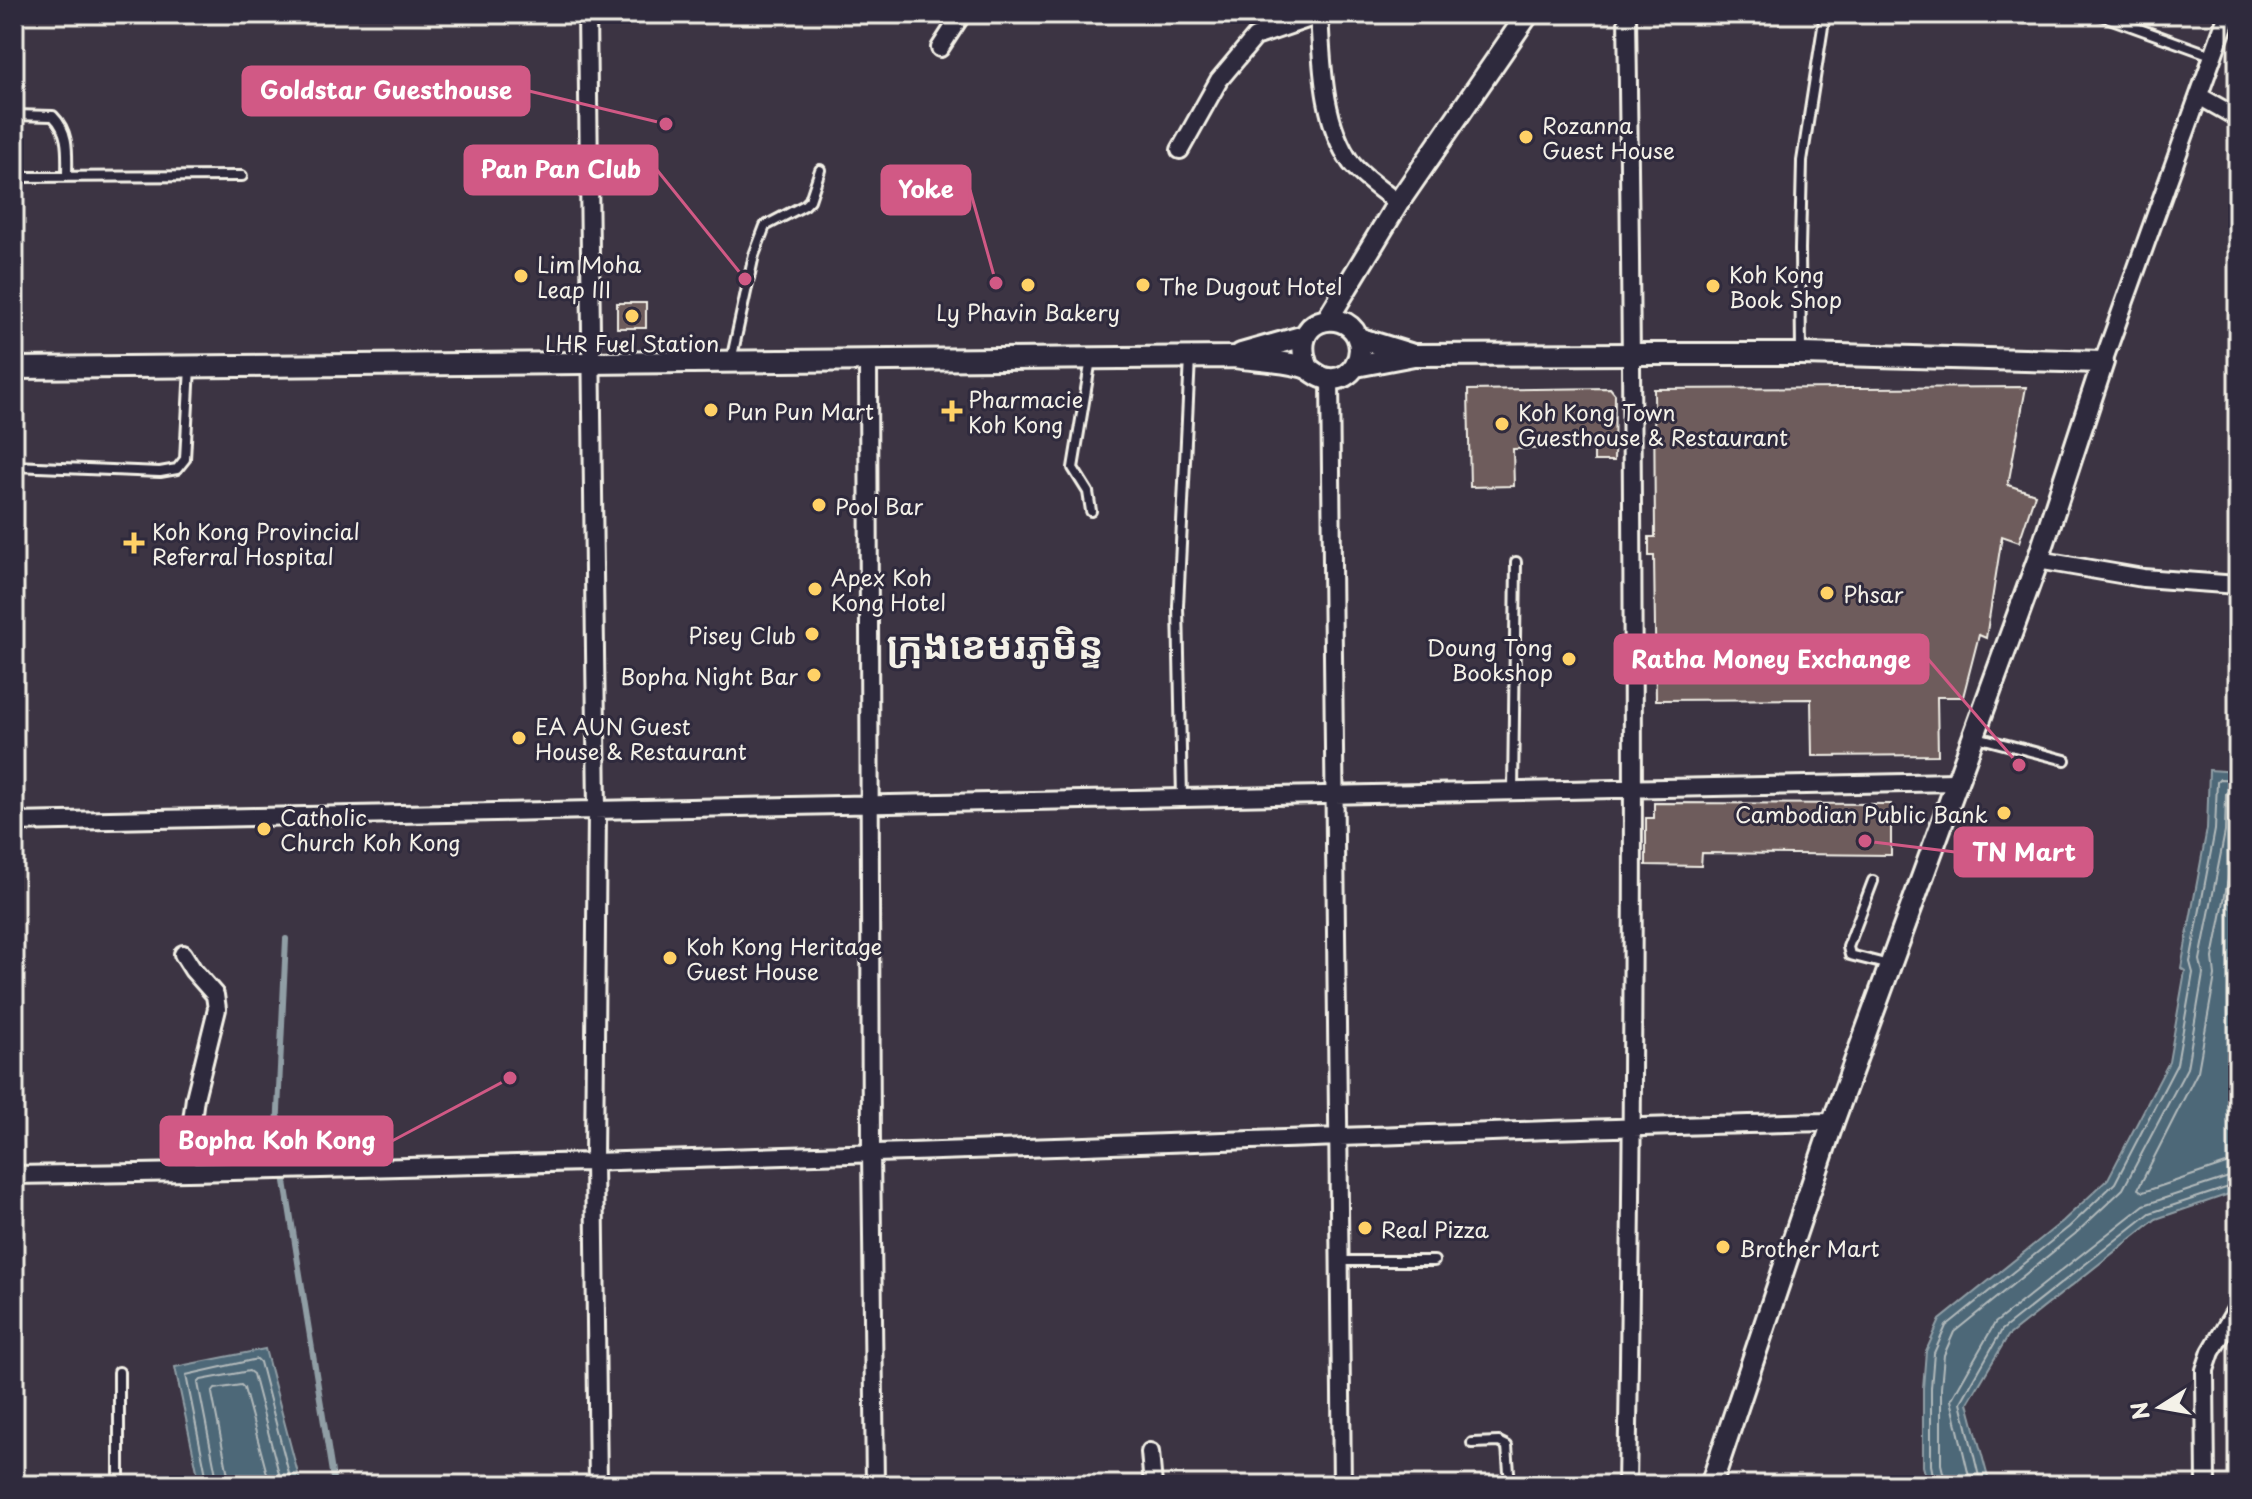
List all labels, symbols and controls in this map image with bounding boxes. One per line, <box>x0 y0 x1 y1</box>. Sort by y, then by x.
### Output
callout: Goldstar Guesthouse <box>243 67 529 115</box>
text: Goldstar Guesthouse <box>260 71 512 107</box>
place label: Rozanna Guest House <box>1542 108 1675 166</box>
marker: Rozanna Guest House <box>1517 128 1535 146</box>
callout: Pan Pan Club <box>465 146 657 194</box>
text: Pan Pan Club <box>481 150 641 186</box>
callout: Yoke <box>882 166 970 214</box>
text: Yoke <box>898 170 954 206</box>
place label: Lim Moha Leap III <box>537 247 642 305</box>
place label: Koh Kong Book Shop <box>1729 257 1842 315</box>
marker: Lim Moha Leap III <box>512 267 530 285</box>
place label: The Dugout Hotel <box>1159 269 1342 302</box>
marker: Ly Phavin Bakery <box>1019 276 1037 294</box>
marker: The Dugout Hotel <box>1134 276 1152 294</box>
marker: Koh Kong Book Shop <box>1704 277 1722 295</box>
place label: Ly Phavin Bakery <box>936 295 1120 328</box>
marker: LHR Fuel Station <box>623 307 641 325</box>
place label: LHR Fuel Station <box>545 326 719 359</box>
place label: Pharmacie Koh Kong <box>968 382 1083 440</box>
place label: Pun Pun Mart <box>727 394 874 427</box>
place label: Koh Kong Town Guesthouse & Restaurant <box>1518 395 1788 453</box>
marker: Pun Pun Mart <box>702 401 720 419</box>
marker: Pharmacie Koh Kong <box>943 402 961 420</box>
marker: Koh Kong Town Guesthouse & Restaurant <box>1493 415 1511 433</box>
place label: Pool Bar <box>835 489 923 522</box>
marker: Pool Bar <box>810 496 828 514</box>
place label: Koh Kong Provincial Referral Hospital <box>152 514 360 572</box>
marker: Koh Kong Provincial Referral Hospital <box>123 532 145 554</box>
place label: Apex Koh Kong Hotel <box>831 560 946 618</box>
place label: Phsar <box>1843 577 1903 610</box>
marker: Apex Koh Kong Hotel <box>806 580 824 598</box>
marker: Phsar <box>1818 584 1836 602</box>
district label: ក្រុងខេមរភូមិន្ទ <box>887 615 1103 672</box>
place label: Pisey Club <box>688 618 796 651</box>
marker: Pisey Club <box>803 625 821 643</box>
place label: Doung Tong Bookshop <box>1426 630 1553 688</box>
callout: Ratha Money Exchange <box>1615 635 1928 683</box>
text: Ratha Money Exchange <box>1631 640 1911 676</box>
marker: Doung Tong Bookshop <box>1560 650 1578 668</box>
place label: Bopha Night Bar <box>620 659 798 692</box>
marker: Bopha Night Bar <box>805 666 823 684</box>
place label: EA AUN Guest House & Restaurant <box>535 709 747 767</box>
marker: EA AUN Guest House & Restaurant <box>510 729 528 747</box>
place label: Cambodian Public Bank <box>1735 797 1988 830</box>
place label: Catholic Church Koh Kong <box>280 800 461 858</box>
marker: Cambodian Public Bank <box>1995 804 2013 822</box>
marker: Catholic Church Koh Kong <box>255 820 273 838</box>
callout: TN Mart <box>1955 828 2092 876</box>
text: TN Mart <box>1972 833 2076 869</box>
place label: Koh Kong Heritage Guest House <box>686 929 882 987</box>
marker: Koh Kong Heritage Guest House <box>661 949 679 967</box>
callout: Bopha Koh Kong <box>161 1117 392 1165</box>
text: Bopha Koh Kong <box>178 1121 376 1157</box>
place label: Real Pizza <box>1381 1212 1490 1245</box>
marker: Real Pizza <box>1356 1219 1374 1237</box>
place label: Brother Mart <box>1739 1231 1880 1264</box>
marker: Brother Mart <box>1714 1238 1732 1256</box>
north arrow <box>2120 1367 2200 1447</box>
text: N <box>2121 1399 2157 1423</box>

